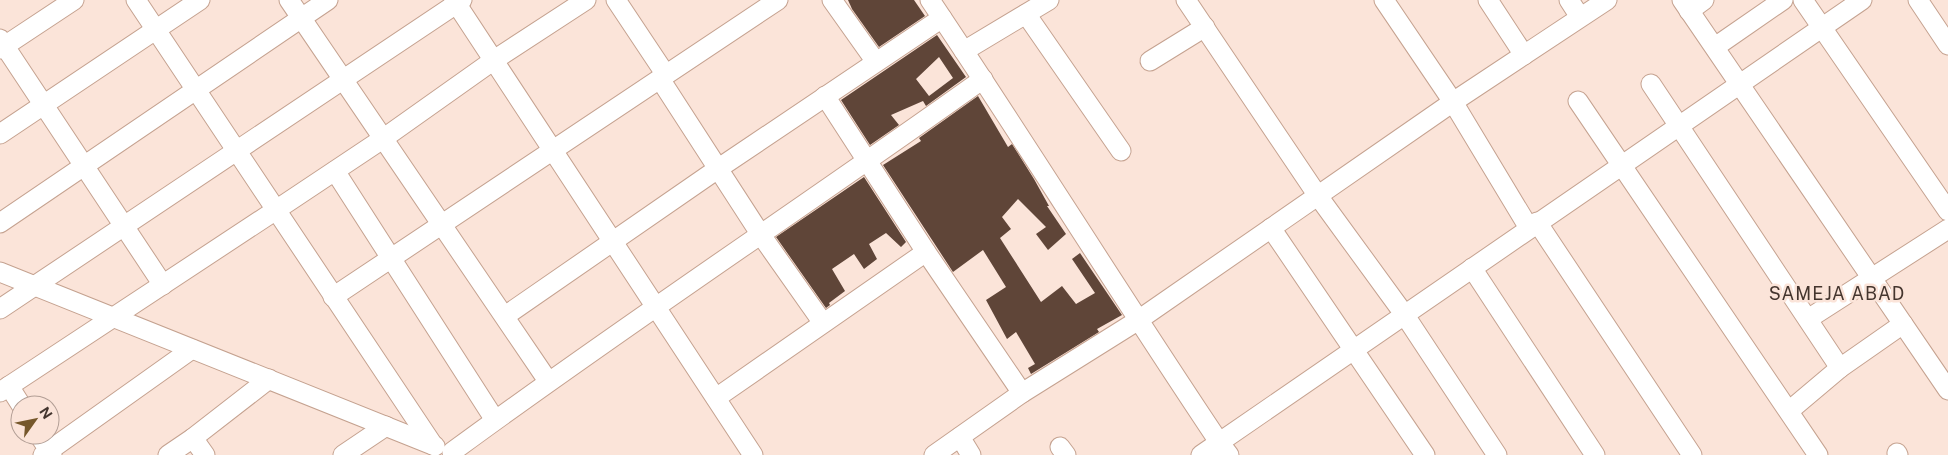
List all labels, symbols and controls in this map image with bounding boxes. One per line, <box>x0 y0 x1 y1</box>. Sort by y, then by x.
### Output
district label: SAMEJA ABAD <box>1769 283 1905 304</box>
north arrow <box>10 395 60 445</box>
text: N <box>36 404 56 422</box>

